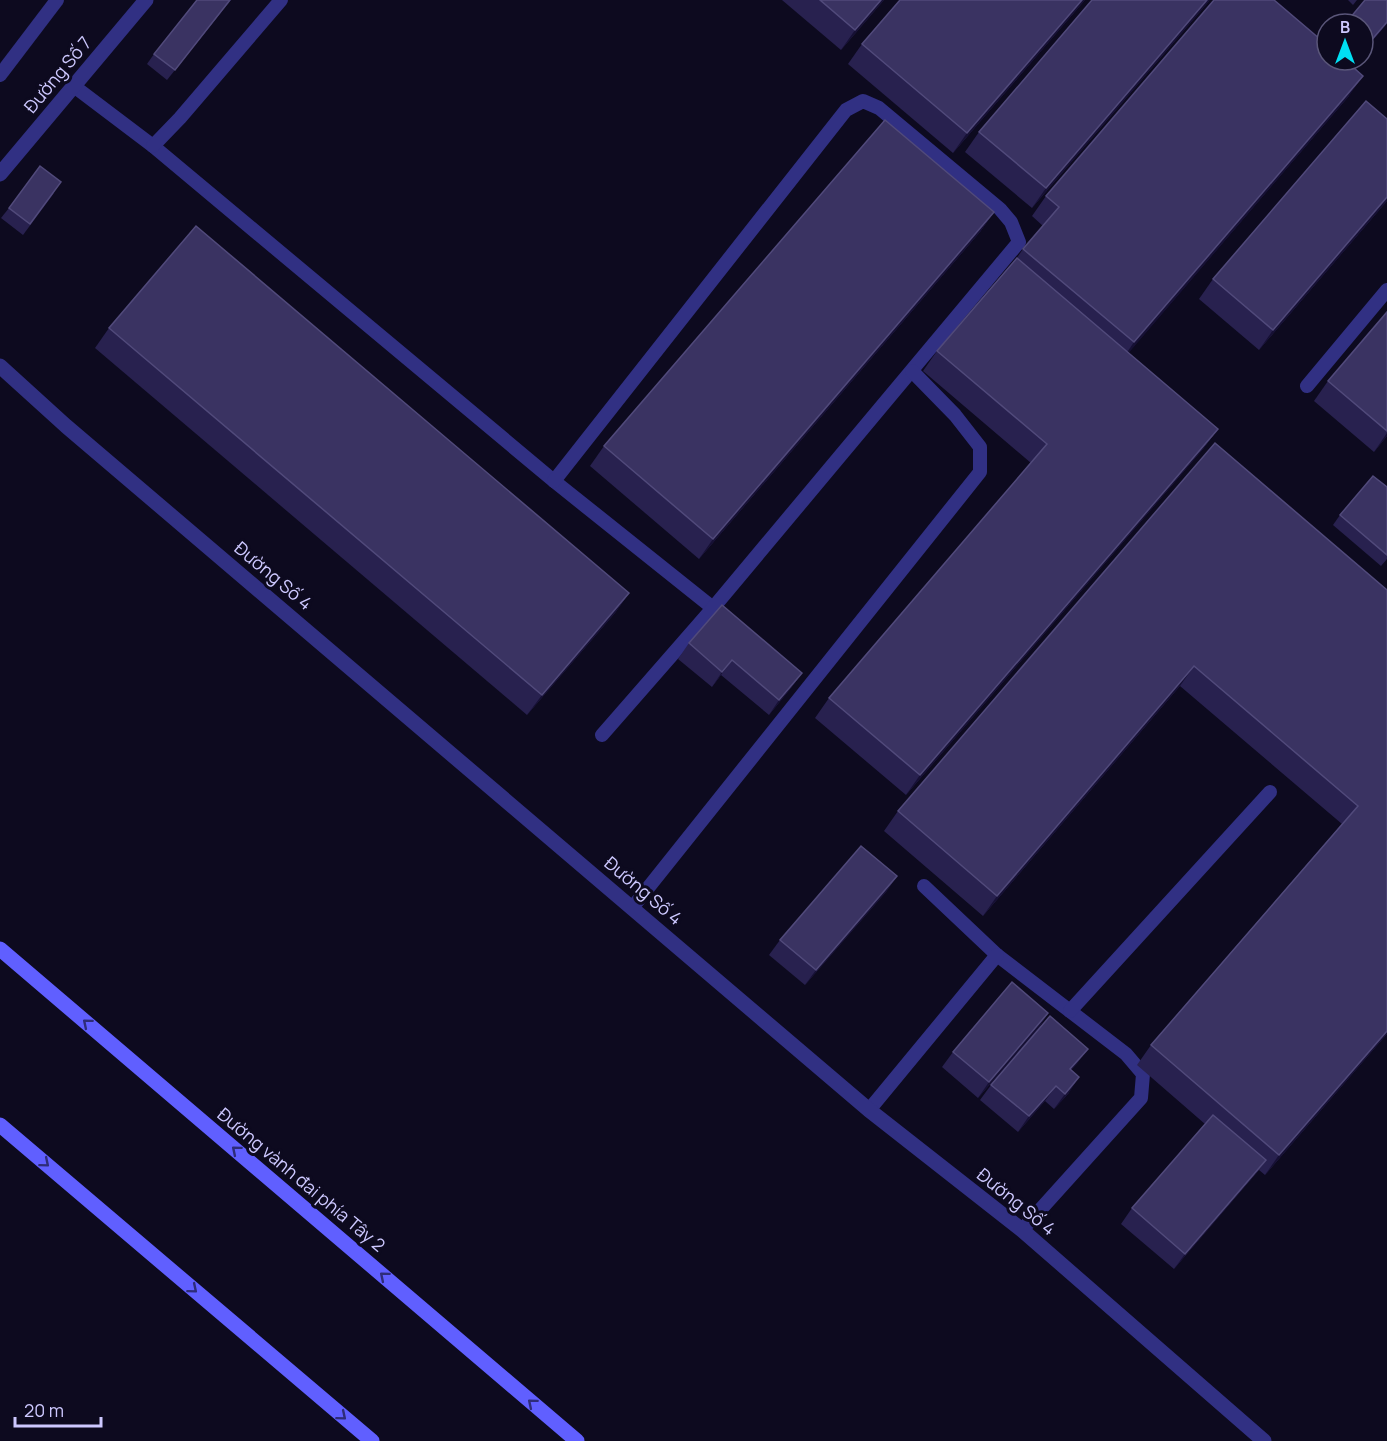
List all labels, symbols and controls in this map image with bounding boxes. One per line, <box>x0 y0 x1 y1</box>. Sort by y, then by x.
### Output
north arrow <box>1315 12 1375 72</box>
text: B <box>1340 16 1350 38</box>
street label: Đường Số 7 <box>18 31 96 118</box>
street label: Đường Số 4 <box>230 536 318 615</box>
street label: Đường Số 4 <box>600 851 688 930</box>
one-way arrow <box>83 1019 94 1030</box>
street label: Đường vành đai phía Tây 2 <box>213 1102 391 1257</box>
one-way arrow <box>232 1146 243 1157</box>
one-way arrow <box>38 1156 49 1167</box>
street label: Đường Số 4 <box>972 1162 1061 1240</box>
one-way arrow <box>380 1273 391 1284</box>
one-way arrow <box>186 1282 197 1293</box>
scale bar <box>15 1390 100 1428</box>
text: 20 m <box>24 1398 64 1422</box>
one-way arrow <box>528 1399 539 1410</box>
one-way arrow <box>335 1408 346 1419</box>

